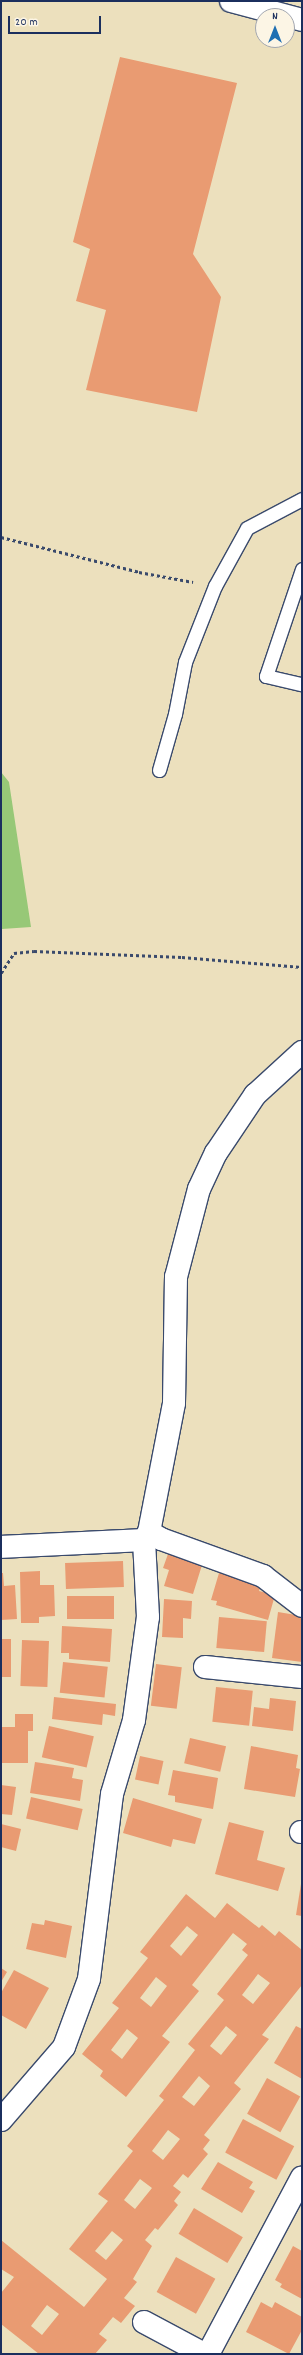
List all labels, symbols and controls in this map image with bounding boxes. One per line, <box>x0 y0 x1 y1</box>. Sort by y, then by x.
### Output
scale bar <box>10 8 103 34</box>
north arrow <box>255 8 295 48</box>
text: N <box>272 9 278 25</box>
text: 20 m <box>15 14 38 31</box>

